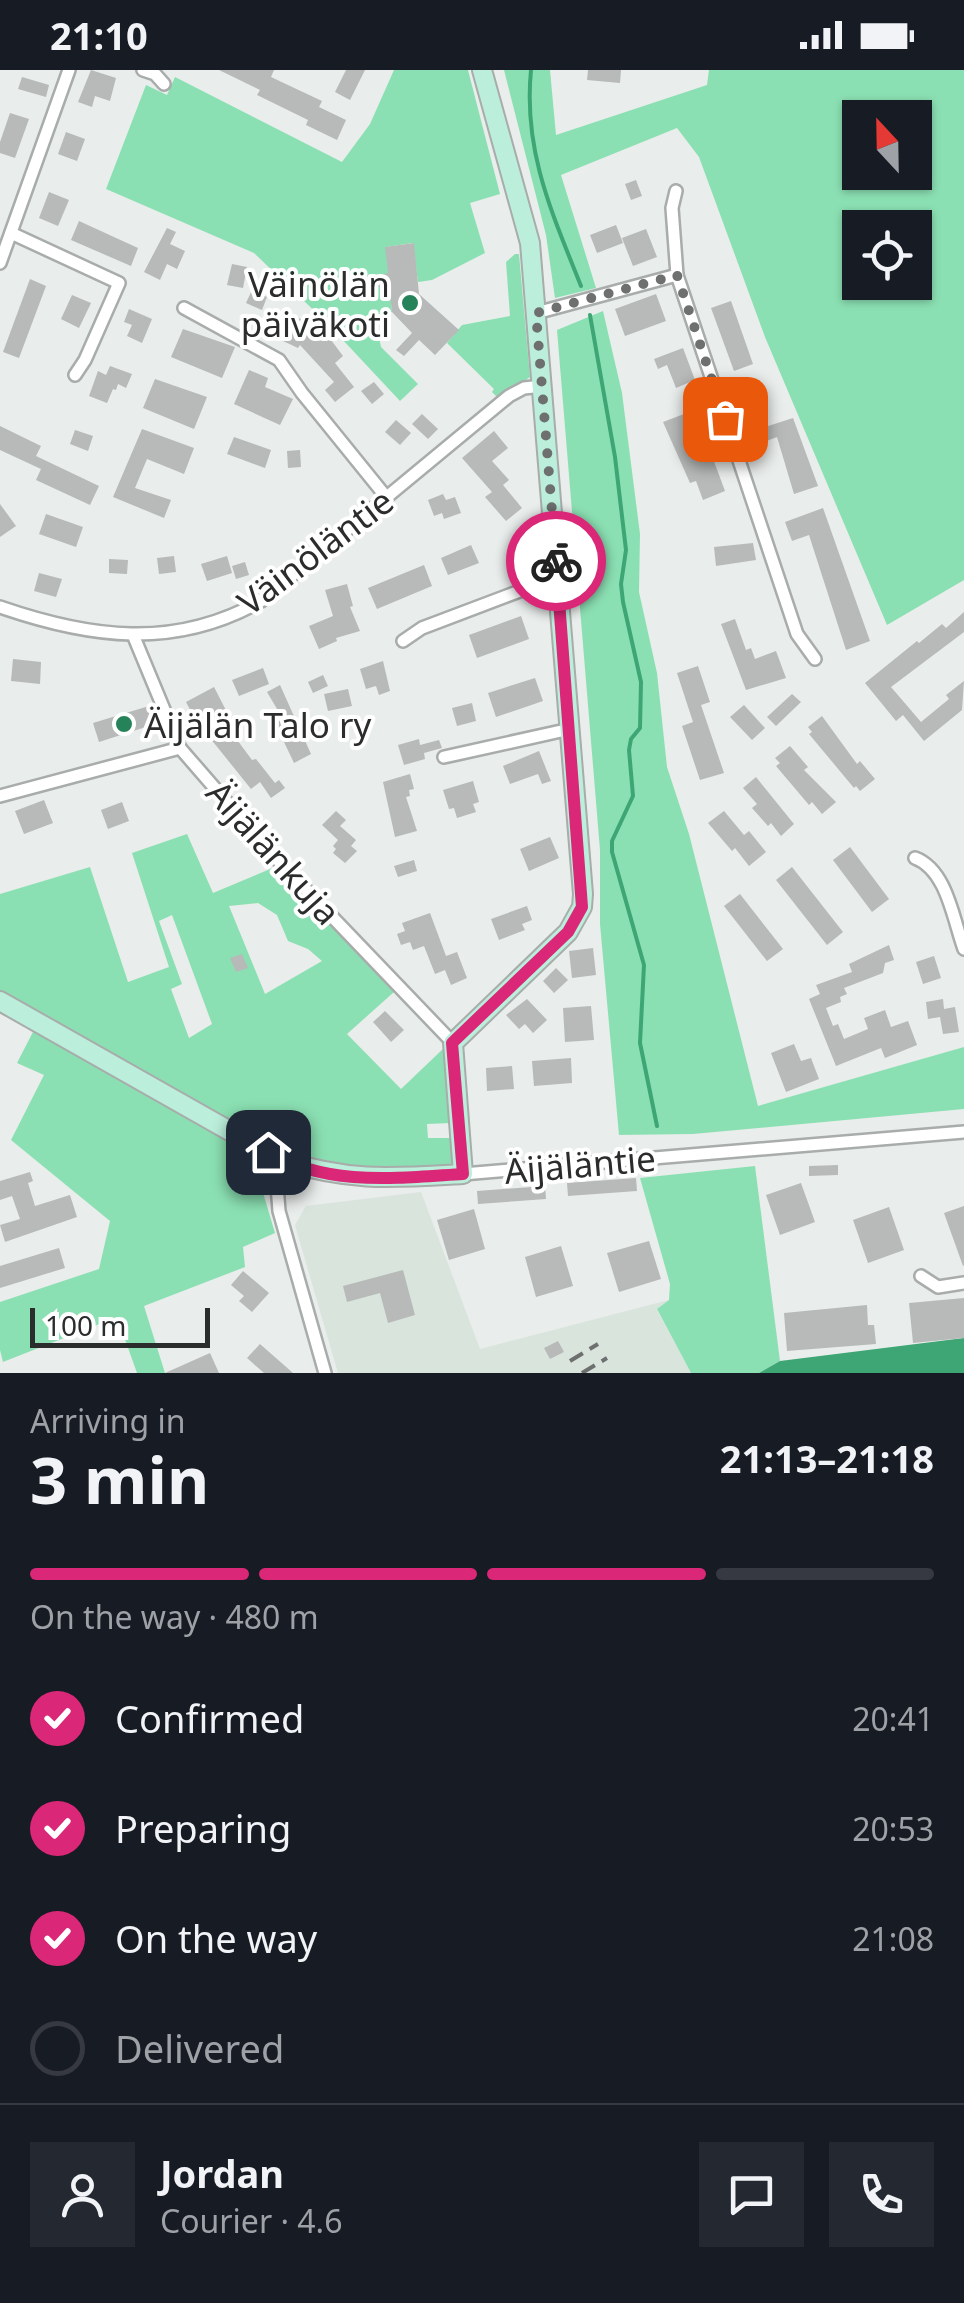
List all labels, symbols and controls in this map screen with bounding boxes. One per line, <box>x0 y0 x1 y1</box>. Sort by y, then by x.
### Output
text: 21:10 <box>50 9 148 61</box>
north arrow <box>842 100 932 190</box>
map controls <box>842 100 932 300</box>
button: locate <box>842 210 932 300</box>
place label: Väinölän päiväkoti <box>241 260 390 347</box>
marker: Väinölän päiväkoti <box>399 292 421 314</box>
pin <box>683 377 768 462</box>
icon: bag <box>698 392 753 447</box>
street label: Väinöläntie <box>228 477 402 625</box>
courier <box>506 511 606 611</box>
icon: bike <box>529 534 584 589</box>
place label: Äijälän Talo ry <box>144 701 372 748</box>
marker: Äijälän Talo ry <box>113 713 135 735</box>
street label: Äijälänkuja <box>197 770 351 934</box>
pin <box>226 1110 311 1195</box>
icon: home <box>241 1125 296 1180</box>
street label: Äijäläntie <box>502 1134 658 1194</box>
scale bar <box>30 1303 210 1348</box>
text: 100 m <box>45 1306 127 1344</box>
text: Arriving in <box>30 1399 185 1442</box>
text: 21:13–21:18 <box>720 1432 934 1484</box>
text: 3 min <box>30 1435 209 1523</box>
text: On the way · 480 m <box>30 1595 319 1638</box>
icon: check <box>30 1691 85 1746</box>
text: Confirmed <box>115 1692 304 1744</box>
text: 20:41 <box>852 1697 934 1740</box>
icon: check <box>30 1801 85 1856</box>
text: Preparing <box>115 1802 291 1854</box>
text: 20:53 <box>852 1807 934 1850</box>
icon: check <box>30 1911 85 1966</box>
text: On the way <box>115 1912 317 1964</box>
text: 21:08 <box>852 1917 934 1960</box>
text: Delivered <box>115 2022 284 2074</box>
button: person <box>30 2142 135 2247</box>
button: chat <box>699 2142 804 2247</box>
button: phone <box>829 2142 934 2247</box>
text: Jordan <box>160 2147 284 2199</box>
text: Courier · 4.6 <box>160 2199 343 2242</box>

